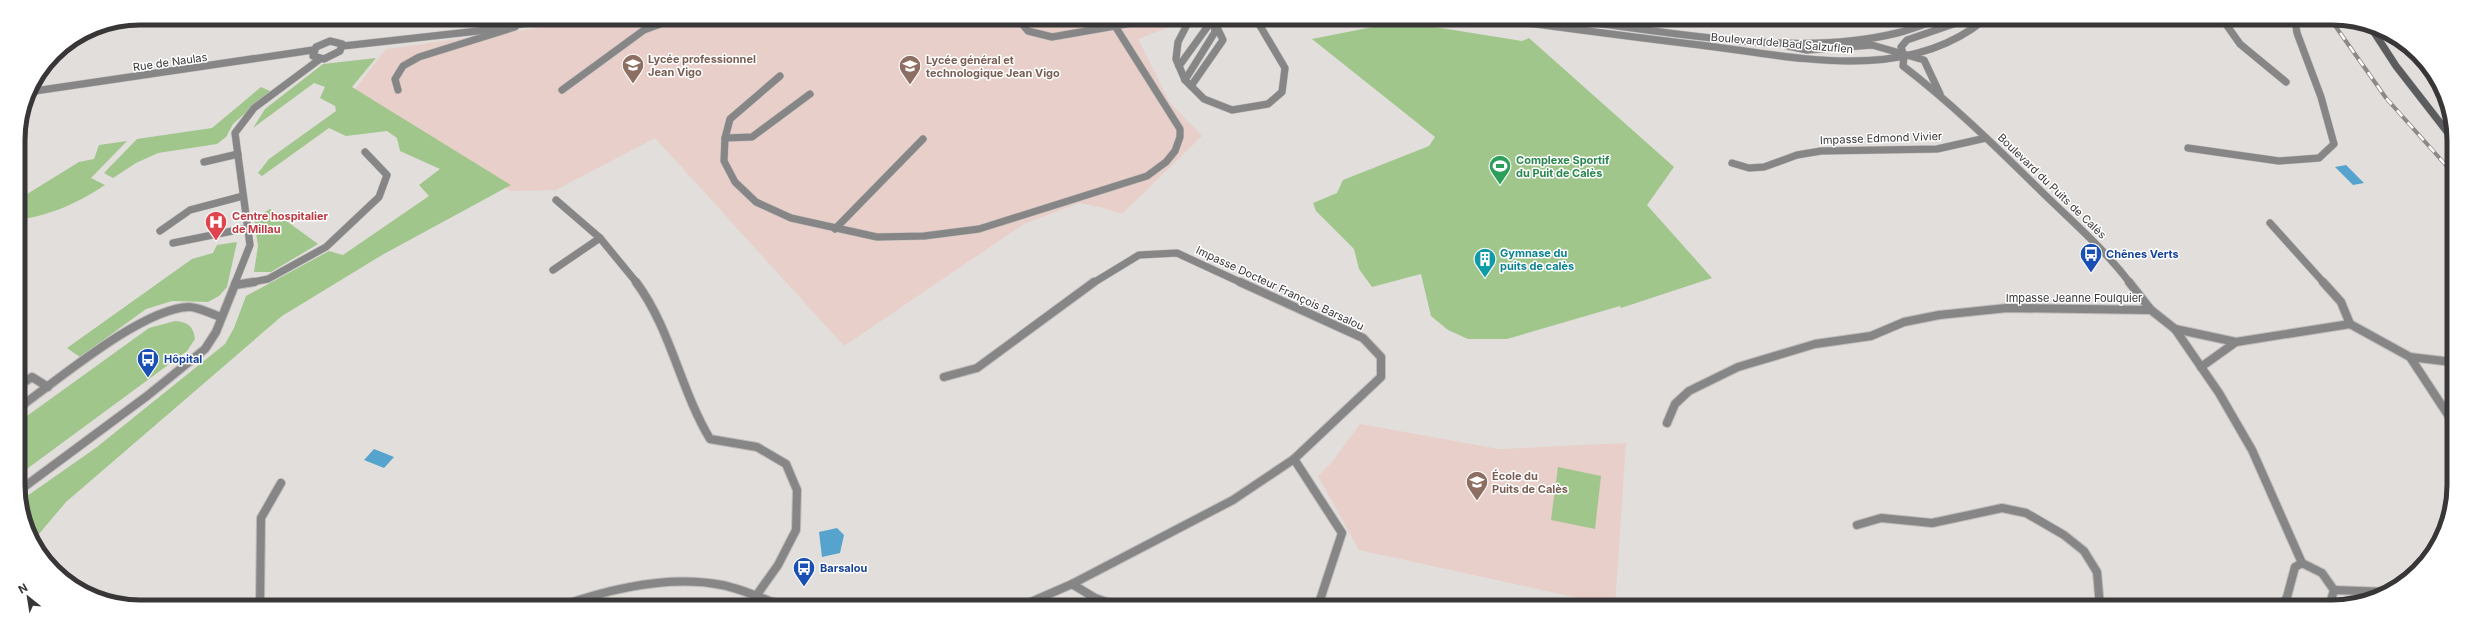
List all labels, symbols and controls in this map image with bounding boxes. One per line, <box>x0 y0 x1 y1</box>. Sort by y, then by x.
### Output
street label: Boulevard de Bad Salzuflen <box>1710 30 1854 56</box>
street label: Rue de Naulas <box>132 50 208 74</box>
school or university icon: Lycée professionnel Jean Vigo <box>620 52 646 85</box>
place label: Lycée professionnel Jean Vigo <box>648 52 756 79</box>
school or university icon: Lycée général et technologique Jean Vigo <box>897 53 923 86</box>
place label: Lycée général et technologique Jean Vigo <box>926 53 1060 80</box>
street label: Impasse Edmond Vivier <box>1820 129 1942 147</box>
street label: Boulevard du Puits de Calès <box>1995 130 2109 242</box>
sports icon: Complexe Sportif du Puit de Calès <box>1487 153 1513 186</box>
place label: Complexe Sportif du Puit de Calès <box>1516 153 1610 180</box>
hospital icon: Centre hospitalier de Millau <box>203 209 229 242</box>
place label: Centre hospitalier de Millau <box>232 209 329 236</box>
bus stop icon: Chênes Verts <box>2078 241 2104 274</box>
street label: Impasse Docteur François Barsalou <box>1194 243 1366 333</box>
building icon: Gymnase du puits de calès <box>1472 246 1498 279</box>
place label: Gymnase du puits de calès <box>1500 246 1574 273</box>
place label: Chênes Verts <box>2106 247 2179 261</box>
street label: Impasse Jeanne Foulquier <box>2006 291 2142 305</box>
bus stop icon: Hôpital <box>135 346 161 379</box>
place label: Hôpital <box>164 352 202 366</box>
school or university icon: École du Puits de Calès <box>1464 469 1490 502</box>
place label: École du Puits de Calès <box>1492 469 1568 496</box>
bus stop icon: Barsalou <box>791 555 817 588</box>
place label: Barsalou <box>820 561 867 575</box>
north arrow <box>8 577 48 617</box>
text: N <box>16 580 30 596</box>

